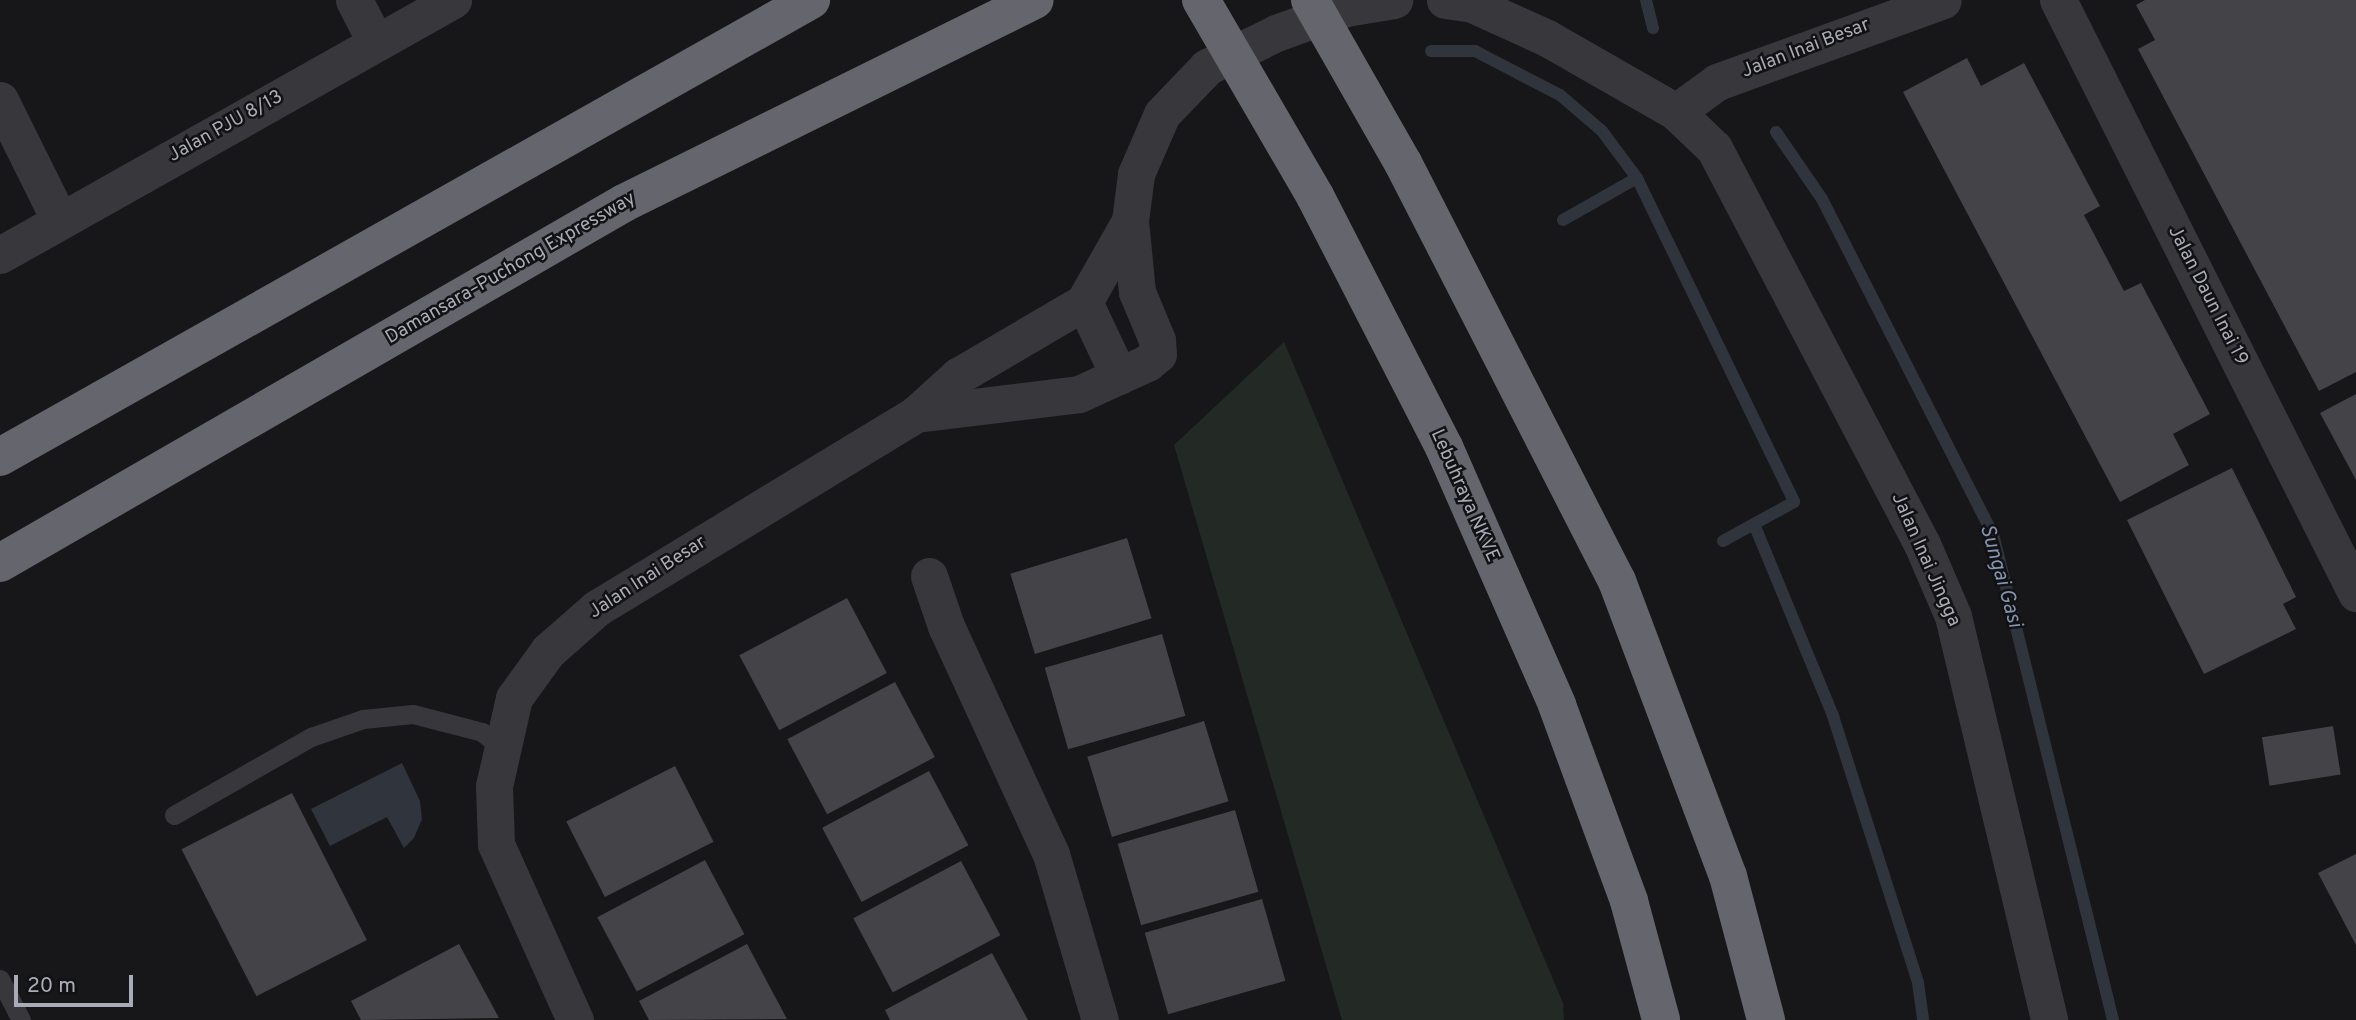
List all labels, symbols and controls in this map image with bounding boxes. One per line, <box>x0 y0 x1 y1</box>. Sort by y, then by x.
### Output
street label: Jalan Inai Besar <box>1739 14 1873 84</box>
street label: Jalan PJU 8/13 <box>165 86 287 168</box>
street label: Damansara–Puchong Expressway <box>382 188 640 350</box>
street label: Jalan Daun Inai 19 <box>2162 223 2252 369</box>
street label: Lebuhraya NKVE <box>1425 426 1503 566</box>
street label: Jalan Inai Jingga <box>1885 490 1965 630</box>
water label: Sungai Gasi <box>1973 521 2027 631</box>
street label: Jalan Inai Besar <box>585 532 711 624</box>
scale bar <box>18 960 136 1004</box>
text: 20 m <box>27 973 76 1000</box>

